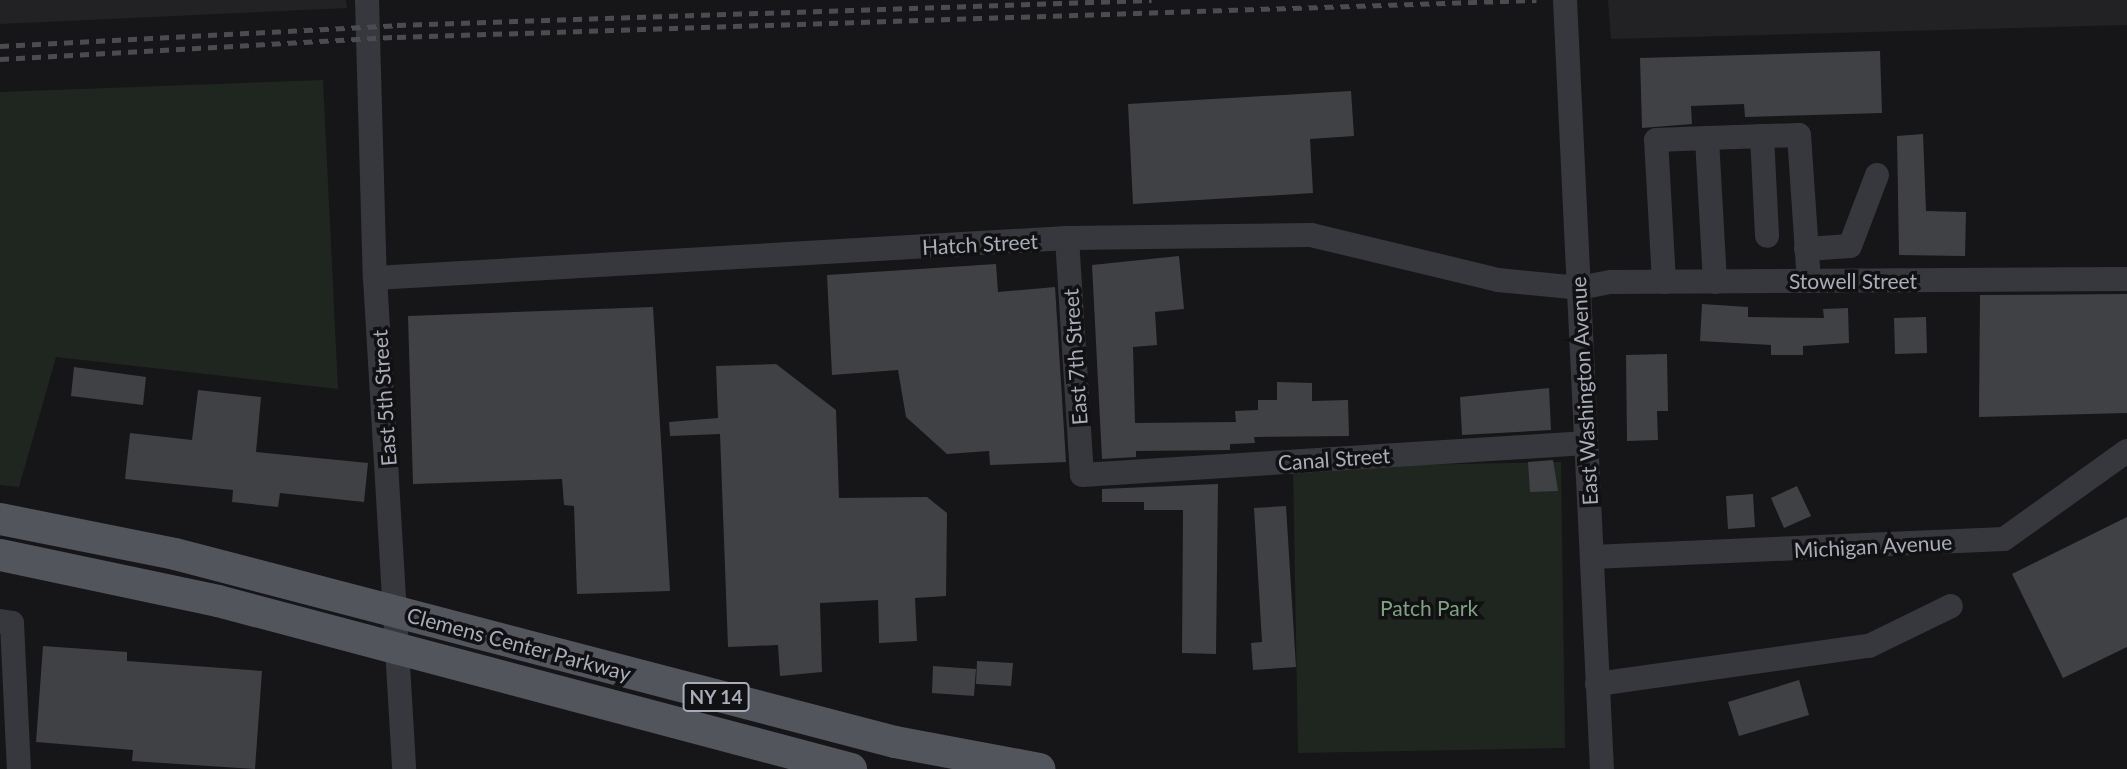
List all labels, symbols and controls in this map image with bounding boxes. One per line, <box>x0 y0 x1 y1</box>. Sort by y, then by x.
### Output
street label: Hatch Street <box>921 228 1039 260</box>
street label: Stowell Street <box>1789 268 1917 294</box>
street label: East Washington Avenue <box>1565 276 1603 506</box>
street label: East 7th Street <box>1058 288 1092 426</box>
street label: East 5th Street <box>367 329 401 467</box>
street label: Canal Street <box>1277 443 1391 475</box>
street label: Michigan Avenue <box>1793 529 1953 563</box>
park label: Patch Park <box>1380 595 1478 621</box>
street label: Clemens Center Parkway <box>404 602 634 686</box>
road number: NY 14 <box>681 682 751 712</box>

